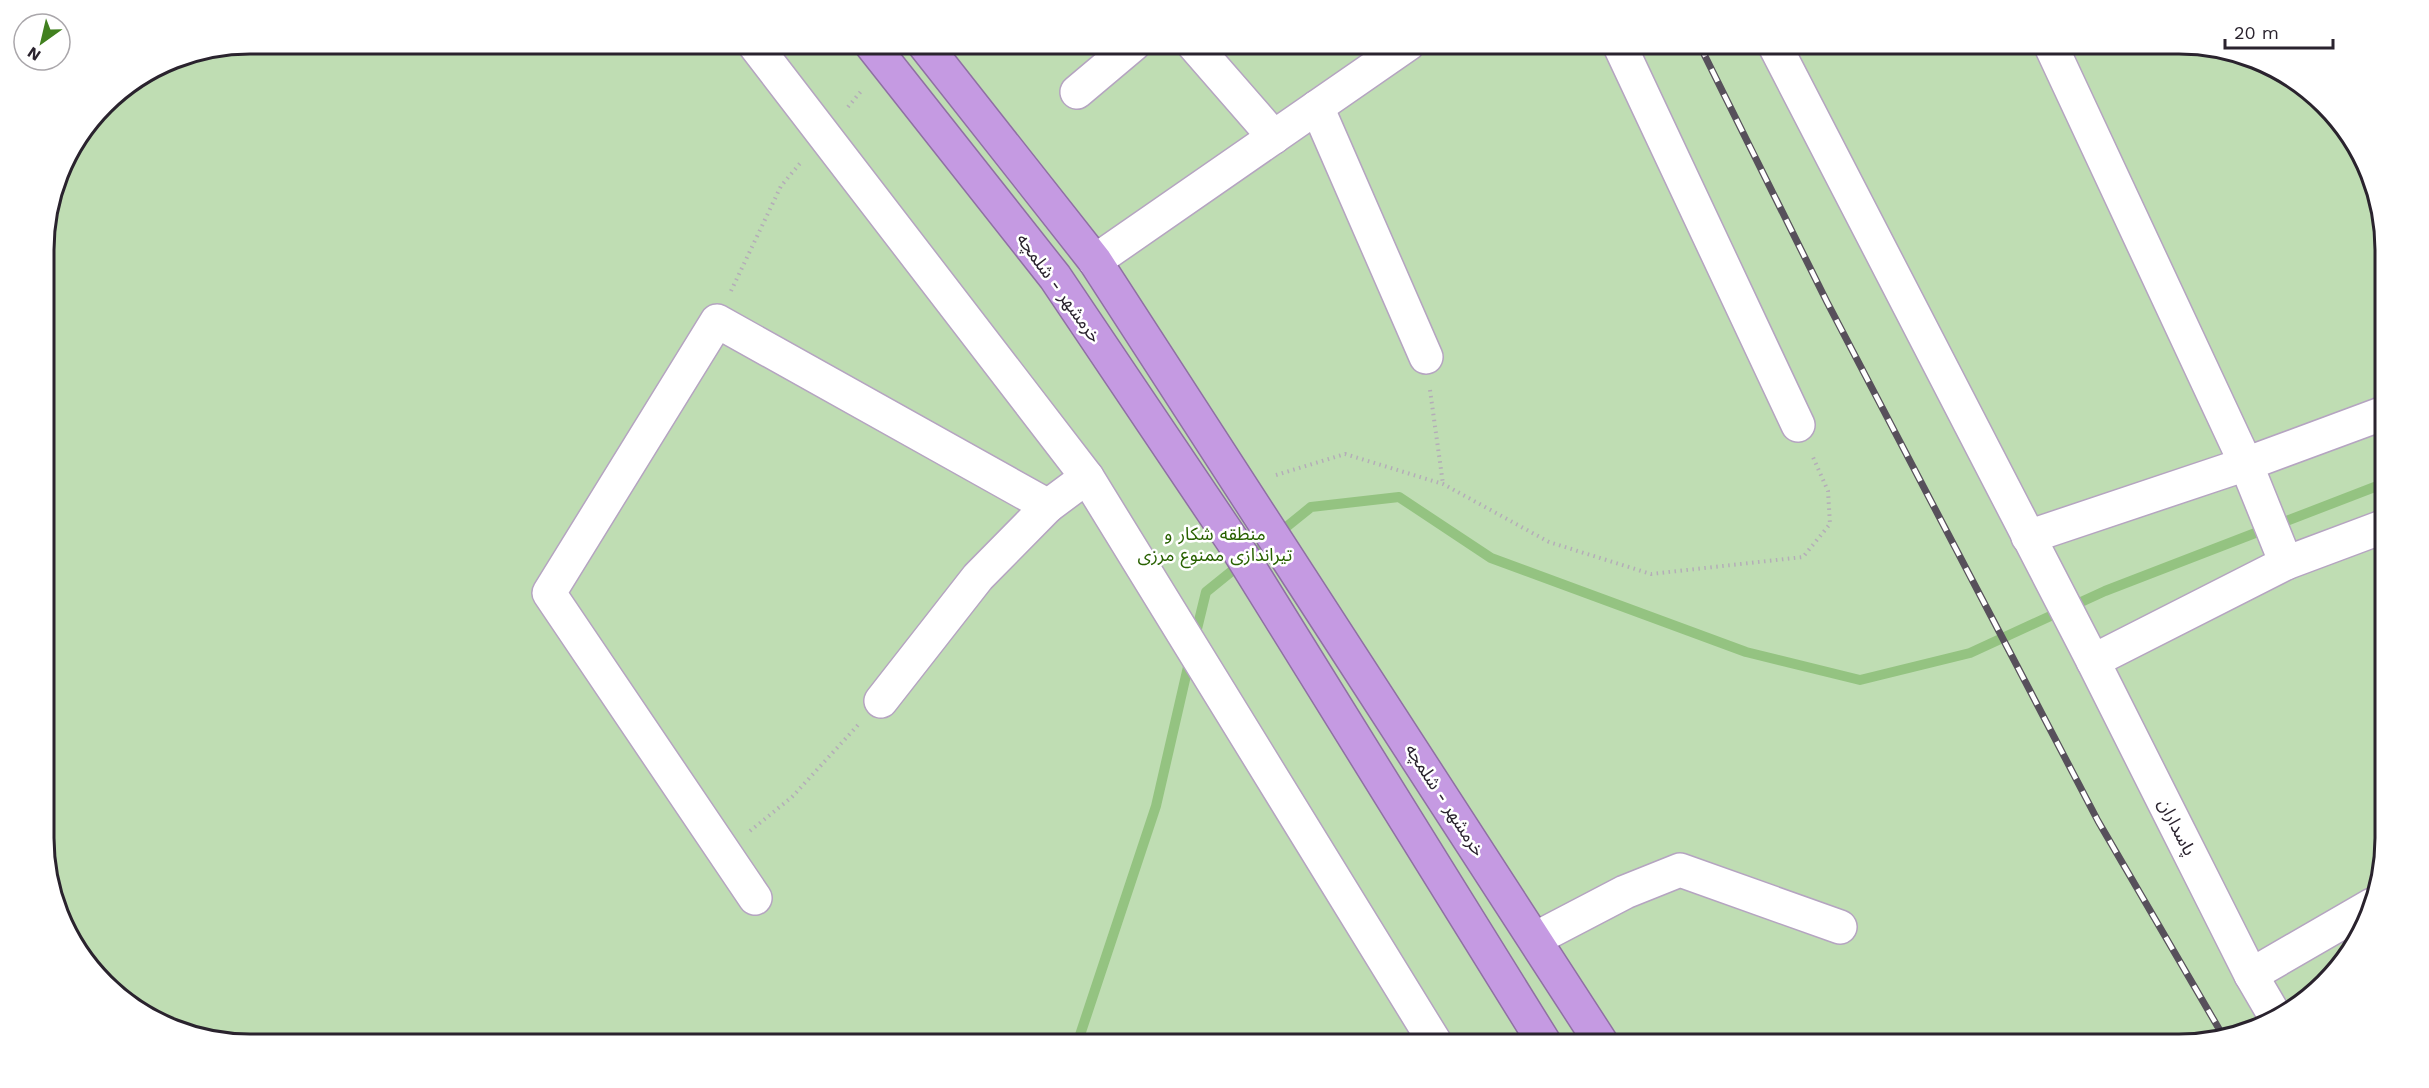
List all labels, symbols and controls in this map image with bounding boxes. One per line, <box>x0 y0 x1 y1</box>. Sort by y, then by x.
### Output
north arrow <box>12 12 72 72</box>
scale bar <box>2225 12 2333 50</box>
text: 20 m <box>2234 22 2279 43</box>
text: N <box>24 43 44 65</box>
street label: خرمشهر - شلمچه <box>1012 229 1106 347</box>
park label: منطقه شکار و تیراندازی ممنوع مرزی <box>1138 523 1292 569</box>
street label: خرمشهر - شلمچه <box>1400 740 1490 860</box>
street label: پاسداران <box>2153 795 2201 859</box>

